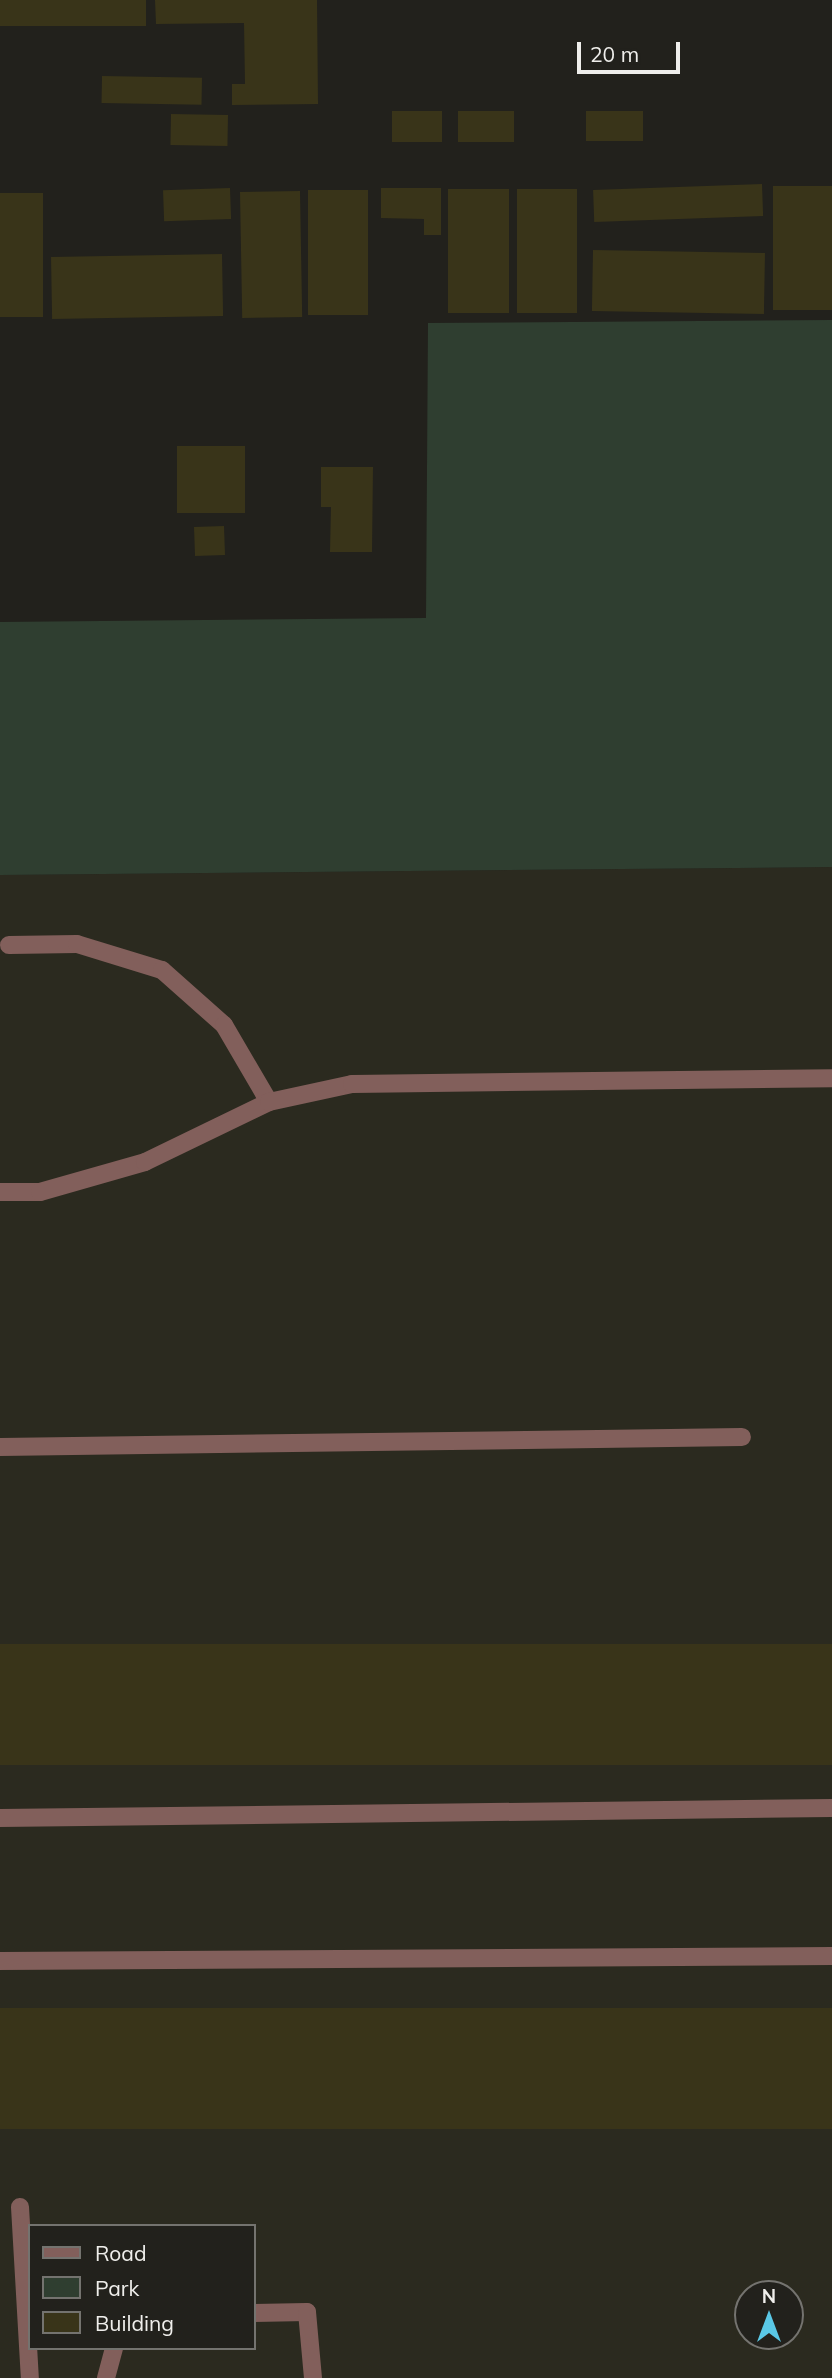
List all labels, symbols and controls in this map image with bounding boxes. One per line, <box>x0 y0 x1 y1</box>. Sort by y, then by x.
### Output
scale bar <box>580 28 683 72</box>
text: 20 m <box>590 41 639 67</box>
legend <box>28 2224 256 2350</box>
text: Road <box>95 2240 146 2266</box>
text: Park <box>95 2275 139 2301</box>
north arrow <box>734 2280 804 2350</box>
text: N <box>762 2284 776 2308</box>
text: Building <box>95 2310 174 2336</box>

